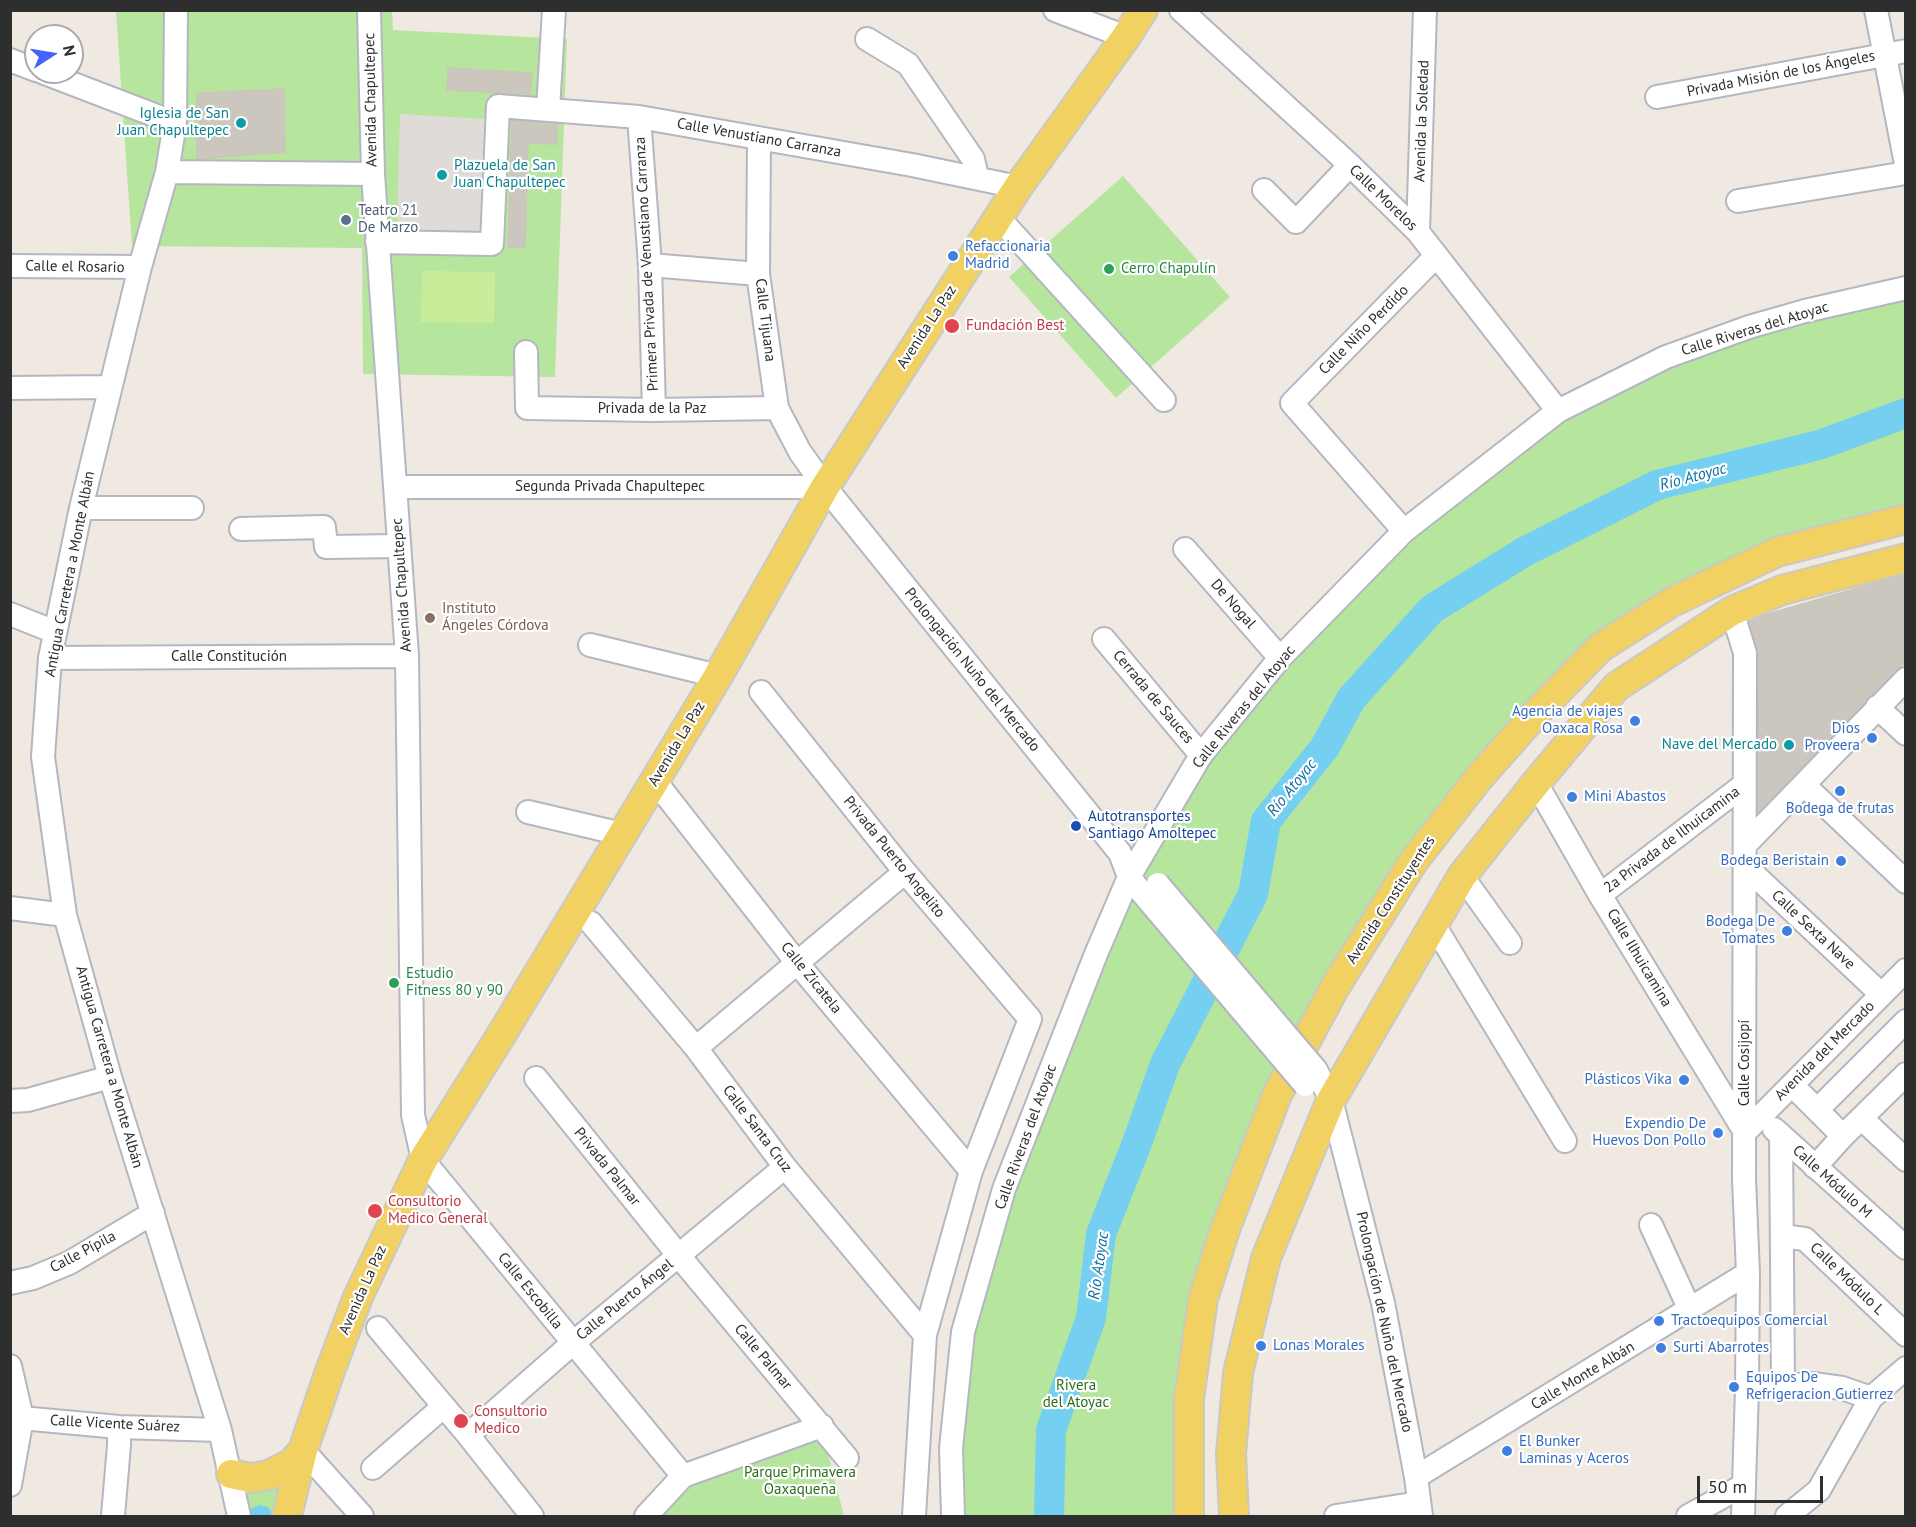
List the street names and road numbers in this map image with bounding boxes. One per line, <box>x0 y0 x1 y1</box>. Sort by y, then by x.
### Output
street label: Avenida Chapultepec <box>361 33 381 167</box>
street label: Privada Misión de los Ángeles <box>1686 47 1876 101</box>
street label: Avenida la Soledad <box>1411 60 1433 182</box>
street label: Calle Venustiano Carranza <box>675 115 843 161</box>
street label: Primera Privada de Venustiano Carranza <box>631 136 663 392</box>
street label: Calle Morelos <box>1345 161 1421 235</box>
street label: Calle el Rosario <box>25 257 125 277</box>
street label: Calle Tijuana <box>751 277 779 363</box>
street label: Calle Niño Perdido <box>1315 281 1413 379</box>
street label: Avenida La Paz <box>893 282 961 372</box>
street label: Calle Riveras del Atoyac <box>1679 298 1831 360</box>
street label: Privada de la Paz <box>598 400 706 418</box>
street label: Antigua Carretera a Monte Albán <box>41 470 99 678</box>
street label: Segunda Privada Chapultepec <box>515 478 705 496</box>
street label: Avenida Chapultepec <box>388 517 416 653</box>
street label: De Nogal <box>1207 576 1259 632</box>
street label: Prolongación Nuño del Mercado <box>900 584 1044 756</box>
street label: Calle Riveras del Atoyac <box>1189 642 1299 772</box>
street label: Cerrada de Sauces <box>1109 647 1197 747</box>
street label: Calle Constitución <box>171 648 287 666</box>
street label: Avenida La Paz <box>645 698 709 790</box>
street label: 2a Privada de Ilhuicamina <box>1600 783 1744 897</box>
street label: Privada Puerto Angelito <box>839 793 949 921</box>
street label: Avenida Constituyentes <box>1343 833 1439 967</box>
street label: Calle Sexta Nave <box>1767 887 1859 973</box>
street label: Calle Ilhuicamina <box>1603 906 1675 1010</box>
street label: Calle Zicatela <box>777 939 845 1017</box>
street label: Antigua Carretera a Monte Albán <box>71 964 147 1170</box>
street label: Avenida del Mercado <box>1771 997 1879 1105</box>
street label: Calle Cosijopí <box>1736 1020 1754 1106</box>
street label: Calle Riveras del Atoyac <box>991 1062 1061 1212</box>
street label: Calle Santa Cruz <box>718 1082 796 1176</box>
street label: Privada Palmar <box>570 1124 644 1210</box>
street label: Calle Módulo M <box>1789 1142 1875 1222</box>
street label: Prolongación de Nuño del Mercado <box>1352 1210 1416 1434</box>
street label: Calle Pípila <box>47 1227 119 1277</box>
street label: Calle Módulo L <box>1806 1239 1888 1319</box>
street label: Avenida La Paz <box>335 1243 391 1337</box>
street label: Calle Escobilla <box>494 1249 566 1333</box>
street label: Calle Puerto Ángel <box>573 1255 677 1345</box>
street label: Calle Palmar <box>730 1320 796 1394</box>
street label: Calle Monte Albán <box>1528 1338 1638 1414</box>
street label: Calle Vicente Suárez <box>50 1412 180 1436</box>

